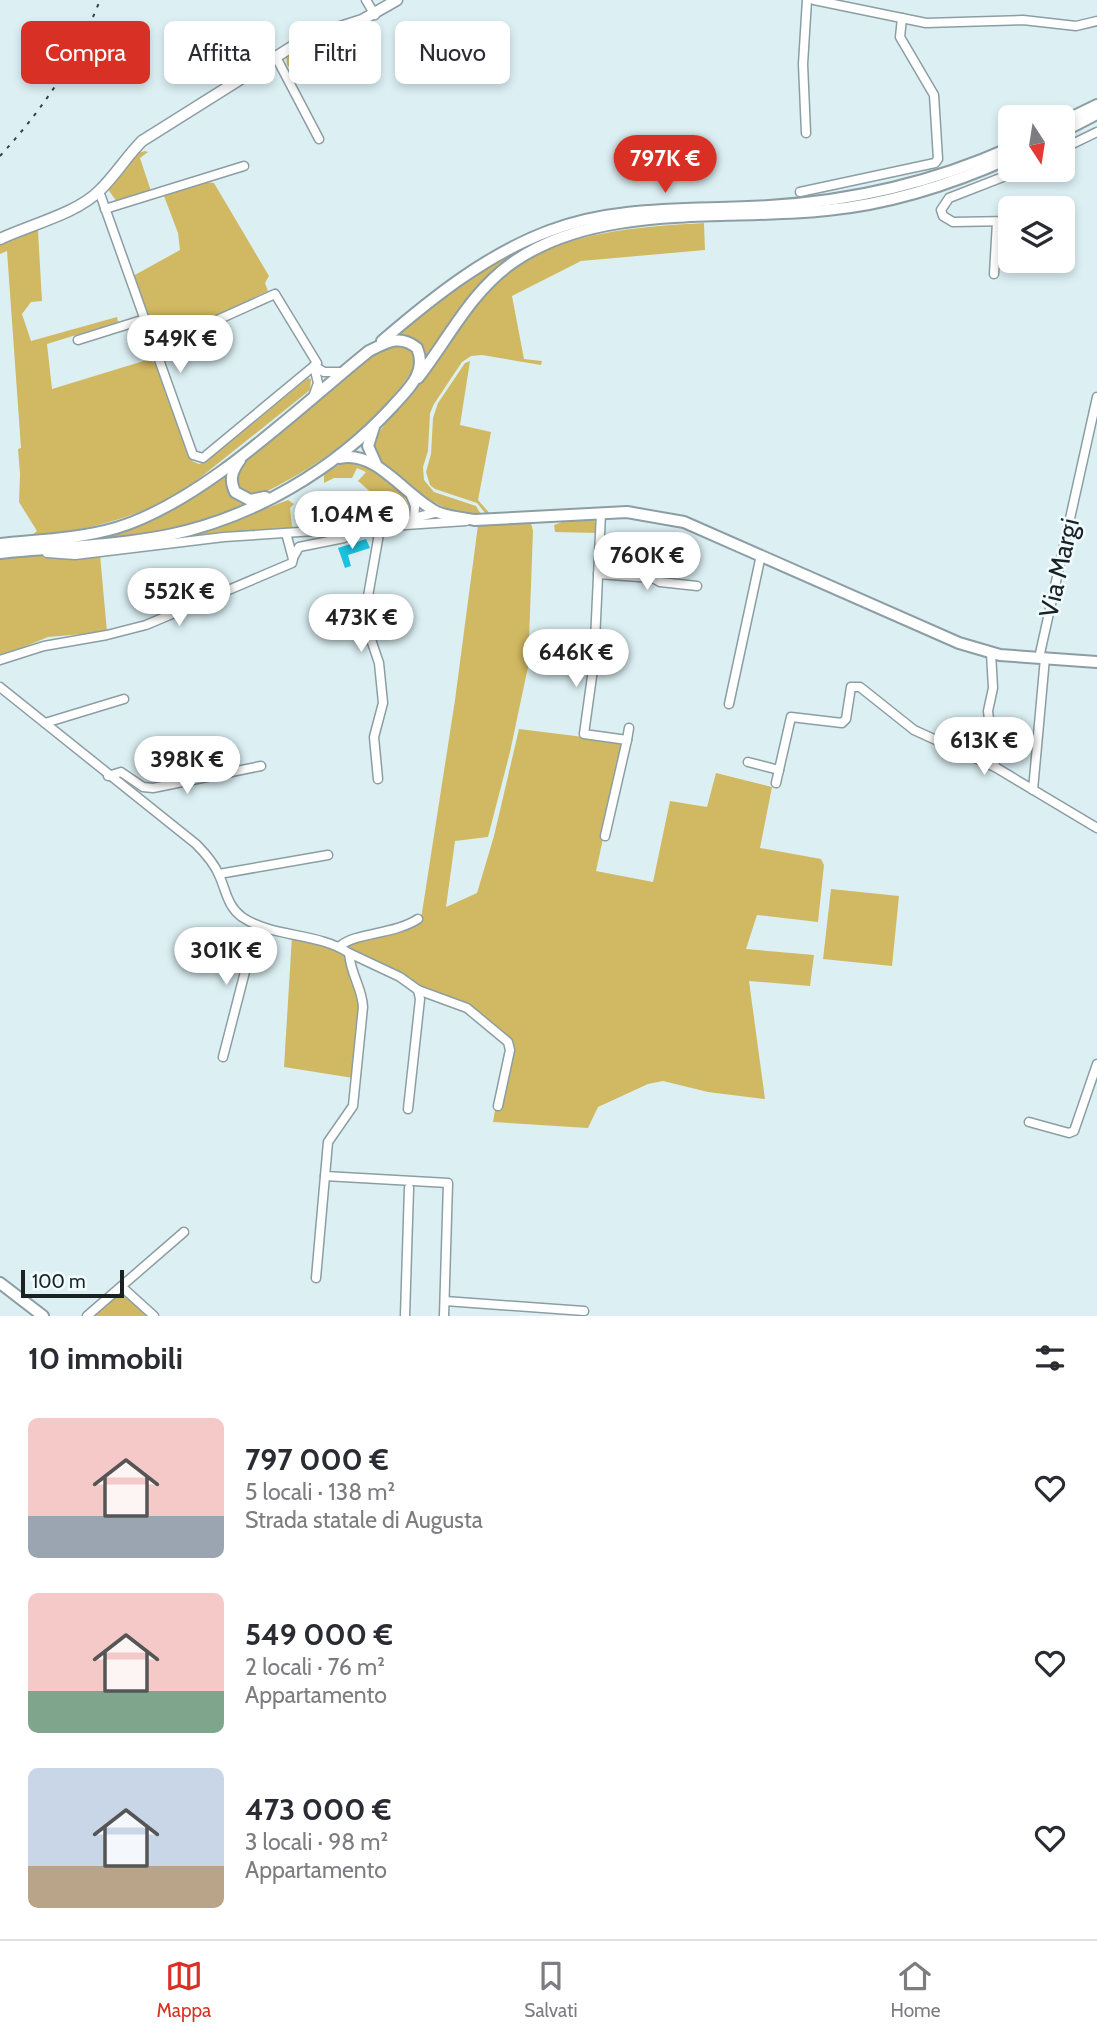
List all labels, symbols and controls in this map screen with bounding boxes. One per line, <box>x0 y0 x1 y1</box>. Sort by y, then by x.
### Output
chip: Compra <box>21 21 150 84</box>
chip: Affitta <box>164 21 275 84</box>
chip: Filtri <box>289 21 381 84</box>
chip: Nuovo <box>395 21 510 84</box>
north arrow <box>998 105 1074 182</box>
map controls <box>998 105 1075 273</box>
pin: 797K € <box>608 136 722 195</box>
text: 797K € <box>630 144 700 172</box>
button: layers <box>998 196 1075 273</box>
pin: 549K € <box>123 316 237 375</box>
text: 549K € <box>143 324 217 352</box>
pin: 1.04M € <box>287 491 417 551</box>
text: 1.04M € <box>311 500 393 528</box>
street label: Via Margi <box>1032 515 1086 621</box>
pin: 760K € <box>590 532 704 592</box>
text: 760K € <box>610 541 684 569</box>
pin: 552K € <box>122 568 236 628</box>
text: 552K € <box>143 577 215 605</box>
pin: 473K € <box>304 594 418 654</box>
text: 473K € <box>325 603 397 631</box>
pin: 646K € <box>519 630 633 689</box>
text: 646K € <box>539 638 613 666</box>
pin: 613K € <box>927 718 1041 777</box>
text: 613K € <box>950 726 1018 754</box>
pin: 398K € <box>130 736 244 796</box>
text: 398K € <box>150 745 224 773</box>
pin: 301K € <box>169 928 283 987</box>
text: 301K € <box>190 936 262 964</box>
scale bar <box>21 1267 124 1299</box>
text: 100 m <box>32 1270 86 1293</box>
icon: filters <box>1031 1339 1069 1377</box>
text: 10 immobili <box>28 1340 183 1377</box>
text: 797 000 € <box>245 1441 389 1478</box>
icon: home <box>84 1446 168 1530</box>
icon: heart <box>1031 1469 1069 1507</box>
text: 5 locali · 138 m² <box>245 1478 395 1506</box>
text: Strada statale di Augusta <box>245 1506 483 1534</box>
text: 549 000 € <box>245 1616 393 1653</box>
icon: home <box>84 1621 168 1705</box>
icon: heart <box>1031 1644 1069 1682</box>
text: 2 locali · 76 m² <box>245 1653 385 1681</box>
text: Appartamento <box>245 1681 387 1709</box>
text: 473 000 € <box>245 1791 391 1828</box>
icon: home <box>84 1796 168 1880</box>
icon: heart <box>1031 1819 1069 1857</box>
text: 3 locali · 98 m² <box>245 1828 388 1856</box>
text: Appartamento <box>245 1856 387 1884</box>
tab: Mappa <box>157 1957 211 2022</box>
tab: Salvati <box>524 1957 577 2022</box>
tab: Home <box>890 1957 940 2022</box>

